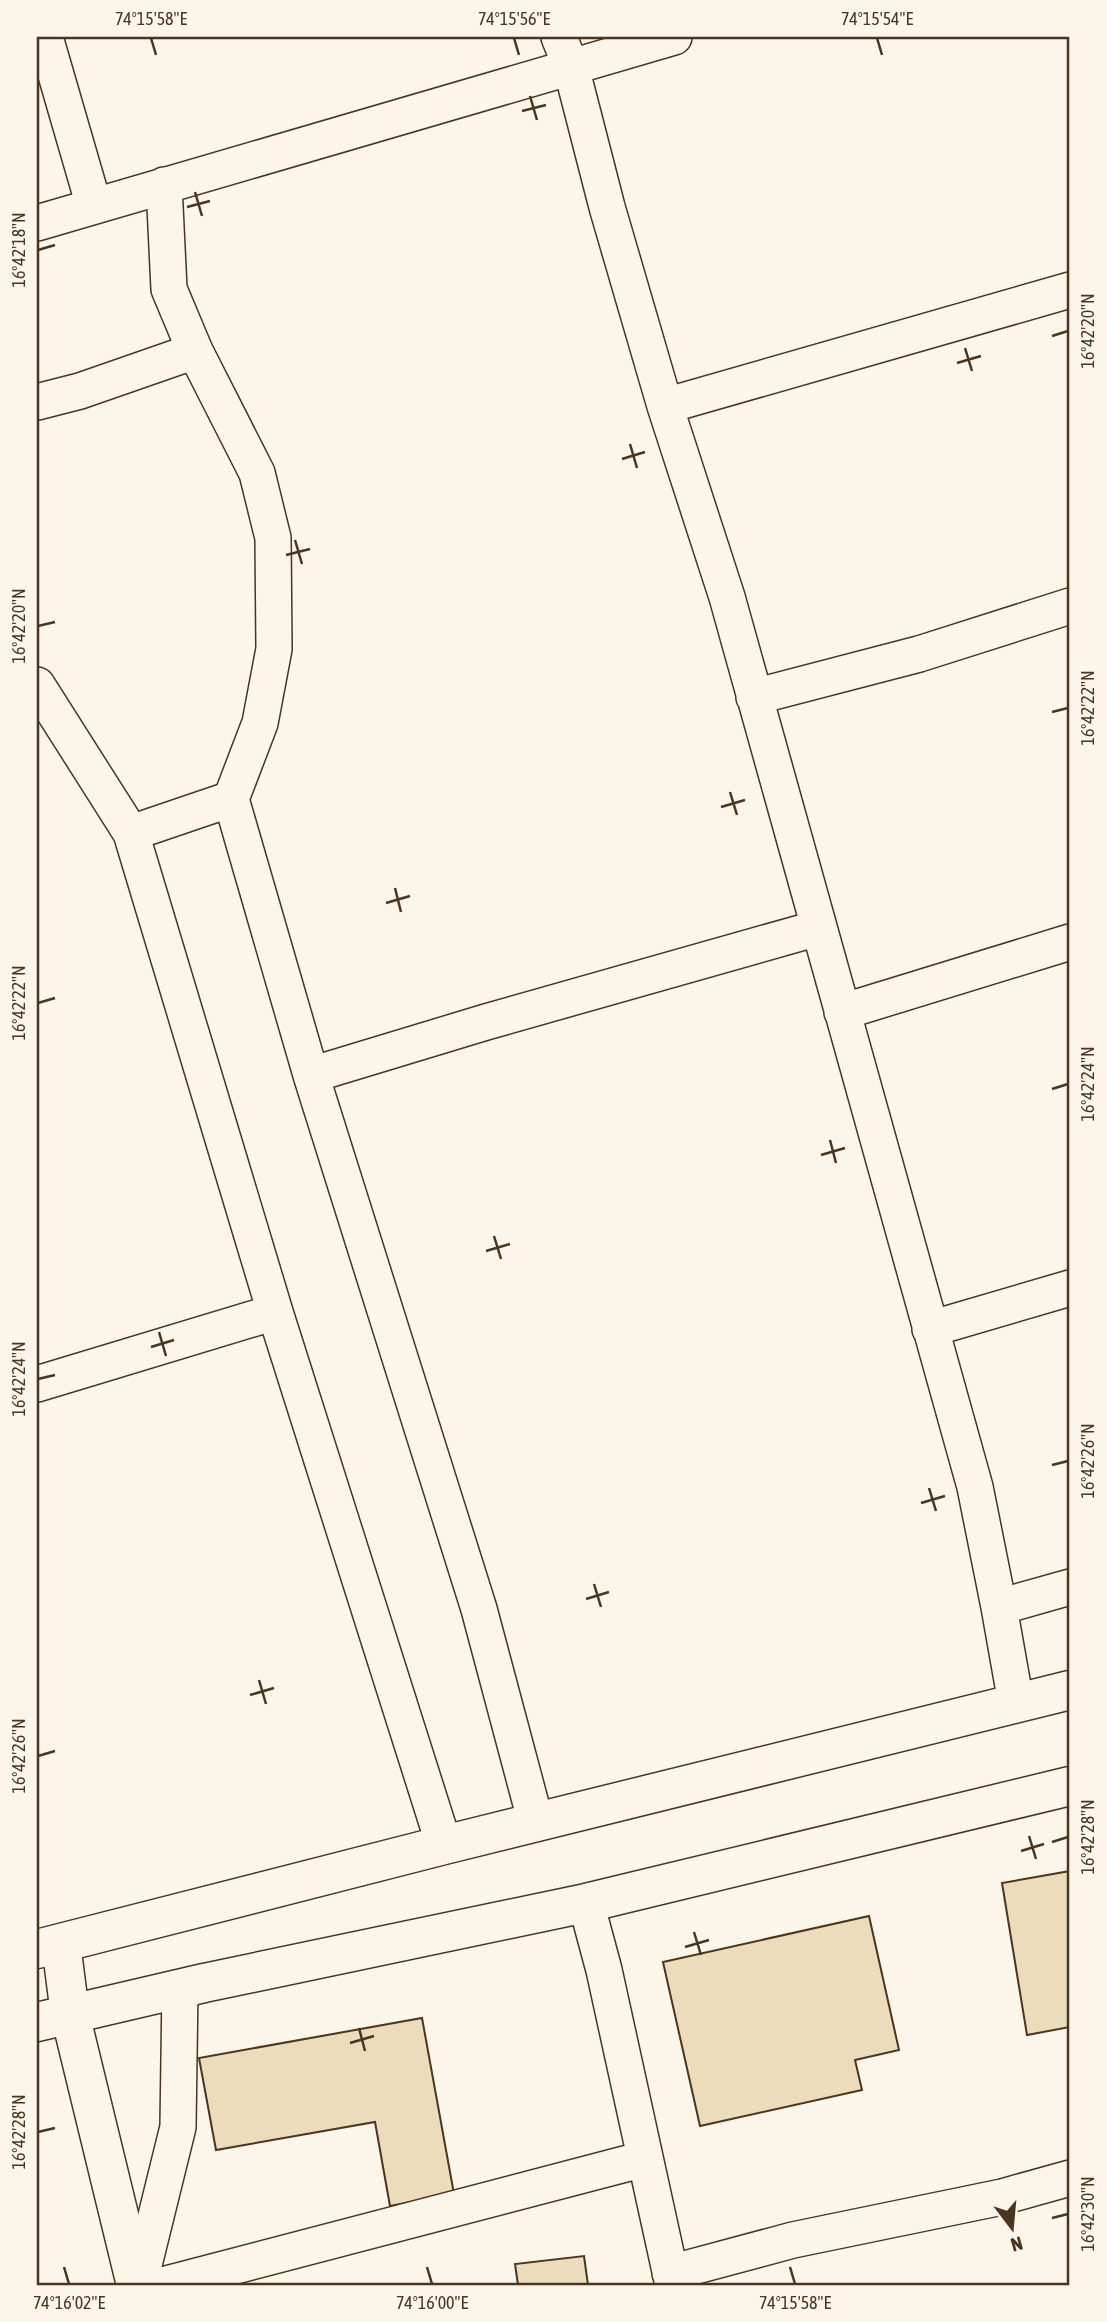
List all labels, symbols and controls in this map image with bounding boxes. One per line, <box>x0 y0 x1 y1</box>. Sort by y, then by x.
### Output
text: 74°15'58"E <box>115 8 187 29</box>
text: 74°15'56"E <box>478 8 550 29</box>
text: 74°15'54"E <box>841 8 913 29</box>
text: 16°42'18"N <box>8 212 29 288</box>
text: 16°42'20"N <box>1077 293 1098 369</box>
text: 16°42'20"N <box>8 588 29 664</box>
text: 16°42'22"N <box>1077 670 1098 746</box>
text: 16°42'22"N <box>8 965 29 1041</box>
text: 16°42'24"N <box>1077 1046 1098 1122</box>
text: 16°42'24"N <box>8 1341 29 1417</box>
text: 16°42'26"N <box>1077 1423 1098 1499</box>
text: 16°42'26"N <box>8 1718 29 1794</box>
text: 16°42'28"N <box>1077 1799 1098 1875</box>
text: 16°42'28"N <box>8 2094 29 2170</box>
text: 16°42'30"N <box>1077 2176 1098 2252</box>
north arrow <box>978 2192 1048 2262</box>
text: N <box>1008 2232 1025 2256</box>
text: 74°16'02"E <box>33 2292 105 2313</box>
text: 74°16'00"E <box>396 2292 468 2313</box>
text: 74°15'58"E <box>759 2292 831 2313</box>

